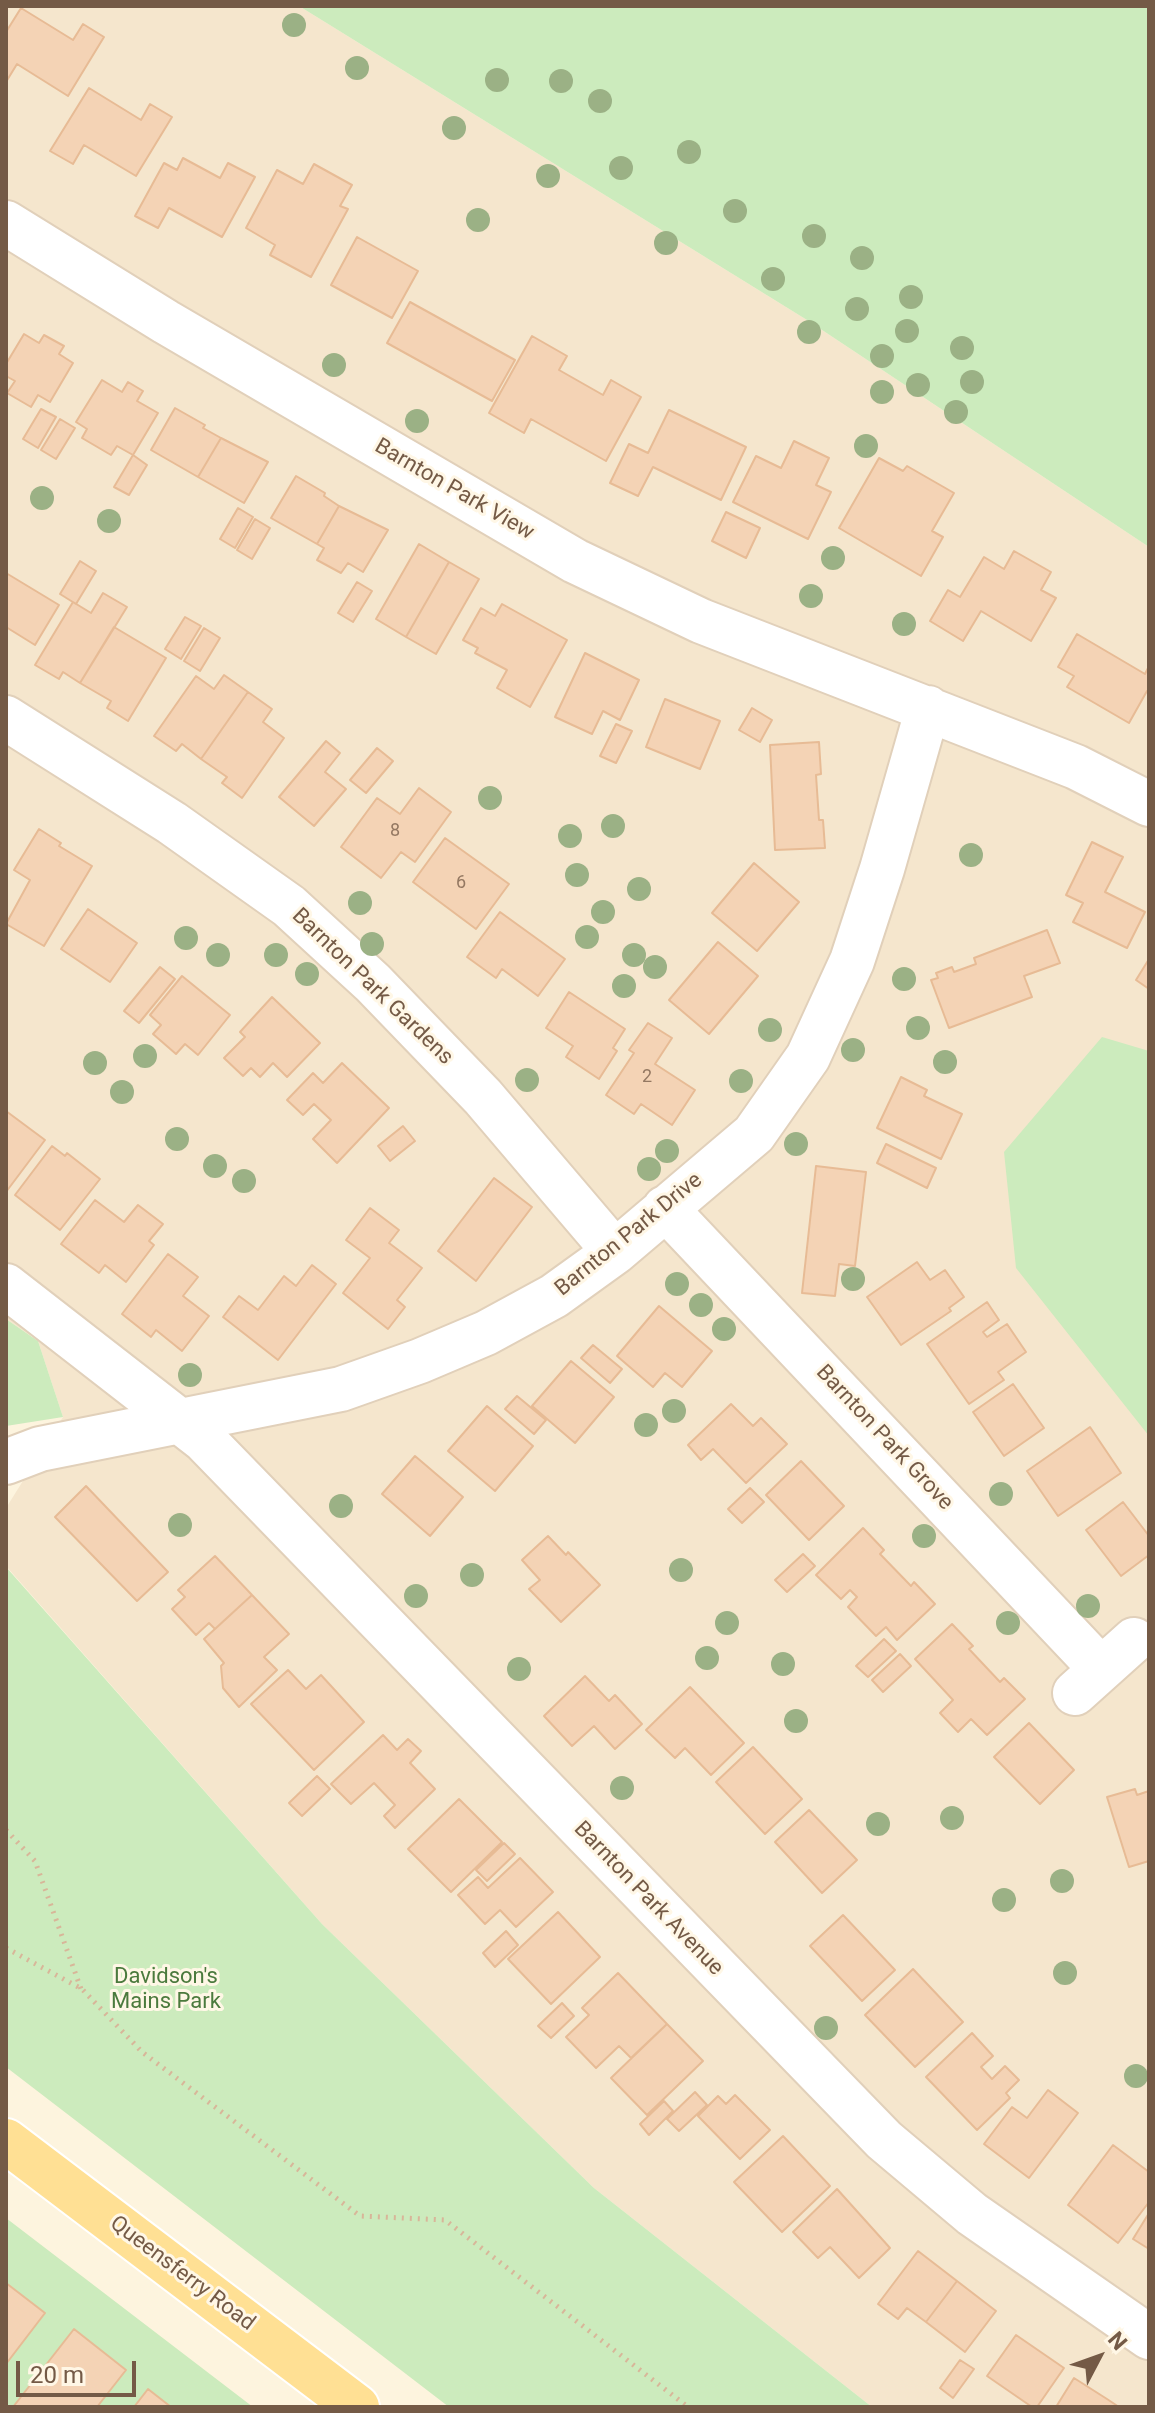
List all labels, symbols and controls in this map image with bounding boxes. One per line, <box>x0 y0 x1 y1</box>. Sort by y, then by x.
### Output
street label: Barnton Park View <box>370 434 538 546</box>
house number: 8 <box>390 820 400 842</box>
house number: 6 <box>456 872 466 894</box>
street label: Barnton Park Gardens <box>286 903 458 1071</box>
house number: 2 <box>642 1066 652 1088</box>
street label: Barnton Park Drive <box>550 1168 708 1302</box>
street label: Barnton Park Grove <box>810 1360 958 1516</box>
street label: Barnton Park Avenue <box>568 1816 728 1982</box>
park label: Davidson's Mains Park <box>111 1964 221 2016</box>
street label: Queensferry Road <box>104 2211 260 2337</box>
north arrow <box>1059 2317 1139 2397</box>
text: N <box>1103 2327 1132 2355</box>
scale bar <box>20 2345 140 2395</box>
text: 20 m <box>30 2361 84 2389</box>

